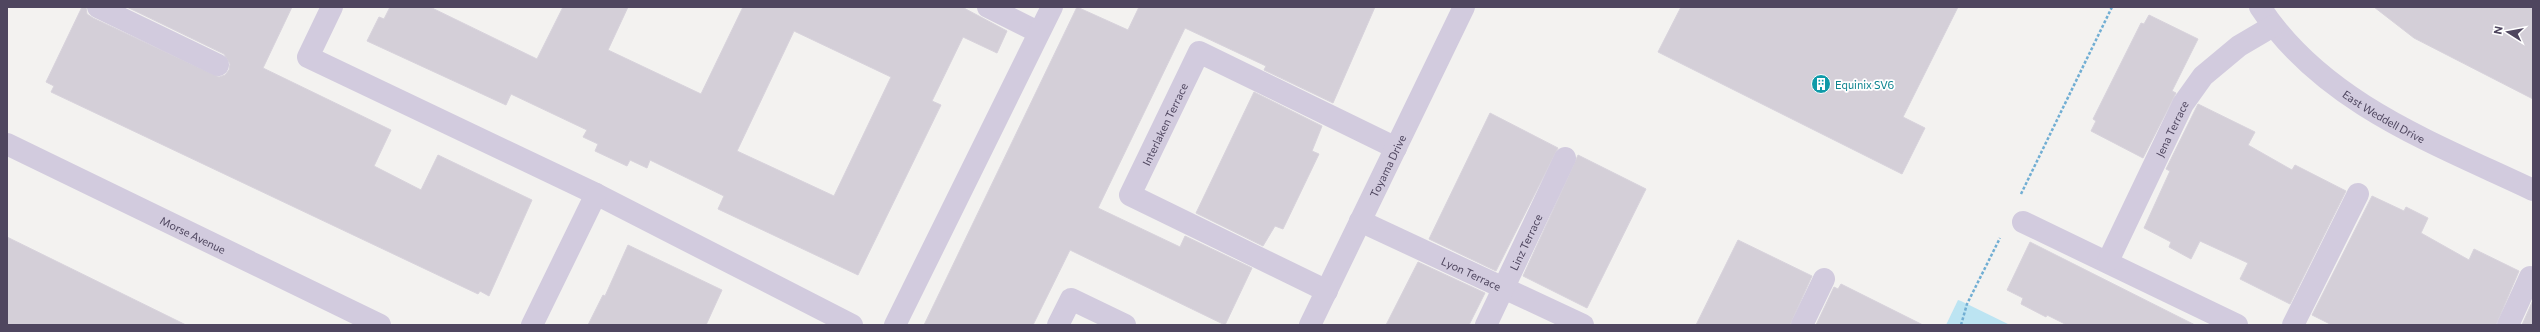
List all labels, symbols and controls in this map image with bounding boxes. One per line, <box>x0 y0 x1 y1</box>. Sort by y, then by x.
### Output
north arrow <box>2488 12 2528 52</box>
text: N <box>2491 25 2505 35</box>
building icon: Equinix SV6 <box>1810 73 1832 95</box>
place label: Equinix SV6 <box>1835 78 1895 91</box>
street label: Interlaken Terrace <box>1139 80 1190 167</box>
street label: East Weddell Drive <box>2341 87 2428 145</box>
street label: Jena Terrace <box>2152 97 2190 159</box>
street label: Toyama Drive <box>1366 132 1408 199</box>
street label: Linz Terrace <box>1506 211 1544 272</box>
street label: Morse Avenue <box>158 213 228 256</box>
street label: Lyon Terrace <box>1440 254 1504 293</box>

